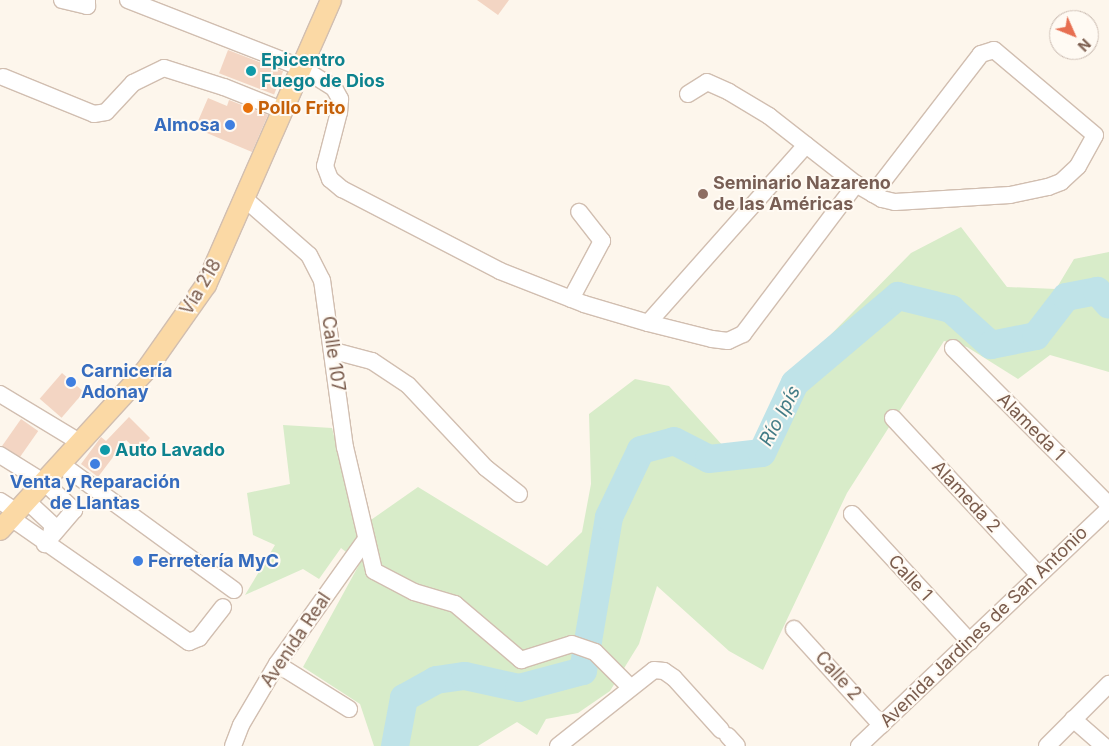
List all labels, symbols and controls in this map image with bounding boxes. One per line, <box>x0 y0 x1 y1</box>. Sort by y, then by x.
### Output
north arrow <box>1049 10 1099 60</box>
text: N <box>1075 35 1094 55</box>
place label: Epicentro Fuego de Dios <box>261 50 385 92</box>
marker: Epicentro Fuego de Dios <box>245 65 257 77</box>
place label: Pollo Frito <box>258 97 346 119</box>
marker: Pollo Frito <box>242 102 254 114</box>
place label: Almosa <box>154 114 220 136</box>
marker: Almosa <box>224 119 236 131</box>
place label: Seminario Nazareno de las Américas <box>713 173 891 215</box>
marker: Seminario Nazareno de las Américas <box>697 188 709 200</box>
street label: Vía 218 <box>176 255 226 319</box>
street label: Calle 107 <box>317 315 349 393</box>
place label: Carnicería Adonay <box>81 361 172 404</box>
marker: Carnicería Adonay <box>65 376 77 388</box>
water label: Río Ipís <box>755 382 805 450</box>
street label: Alameda 1 <box>993 389 1069 465</box>
place label: Auto Lavado <box>115 439 225 461</box>
marker: Auto Lavado <box>99 444 111 456</box>
street label: Alameda 2 <box>927 457 1005 537</box>
marker: Venta y Reparación de Llantas <box>89 458 101 470</box>
place label: Venta y Reparación de Llantas <box>10 472 180 514</box>
street label: Avenida Jardines de San Antonio <box>876 522 1092 732</box>
place label: Ferretería MyC <box>148 550 279 572</box>
street label: Calle 1 <box>883 551 937 605</box>
marker: Ferretería MyC <box>132 555 144 567</box>
street label: Avenida Real <box>257 589 335 691</box>
street label: Calle 2 <box>810 647 866 705</box>

